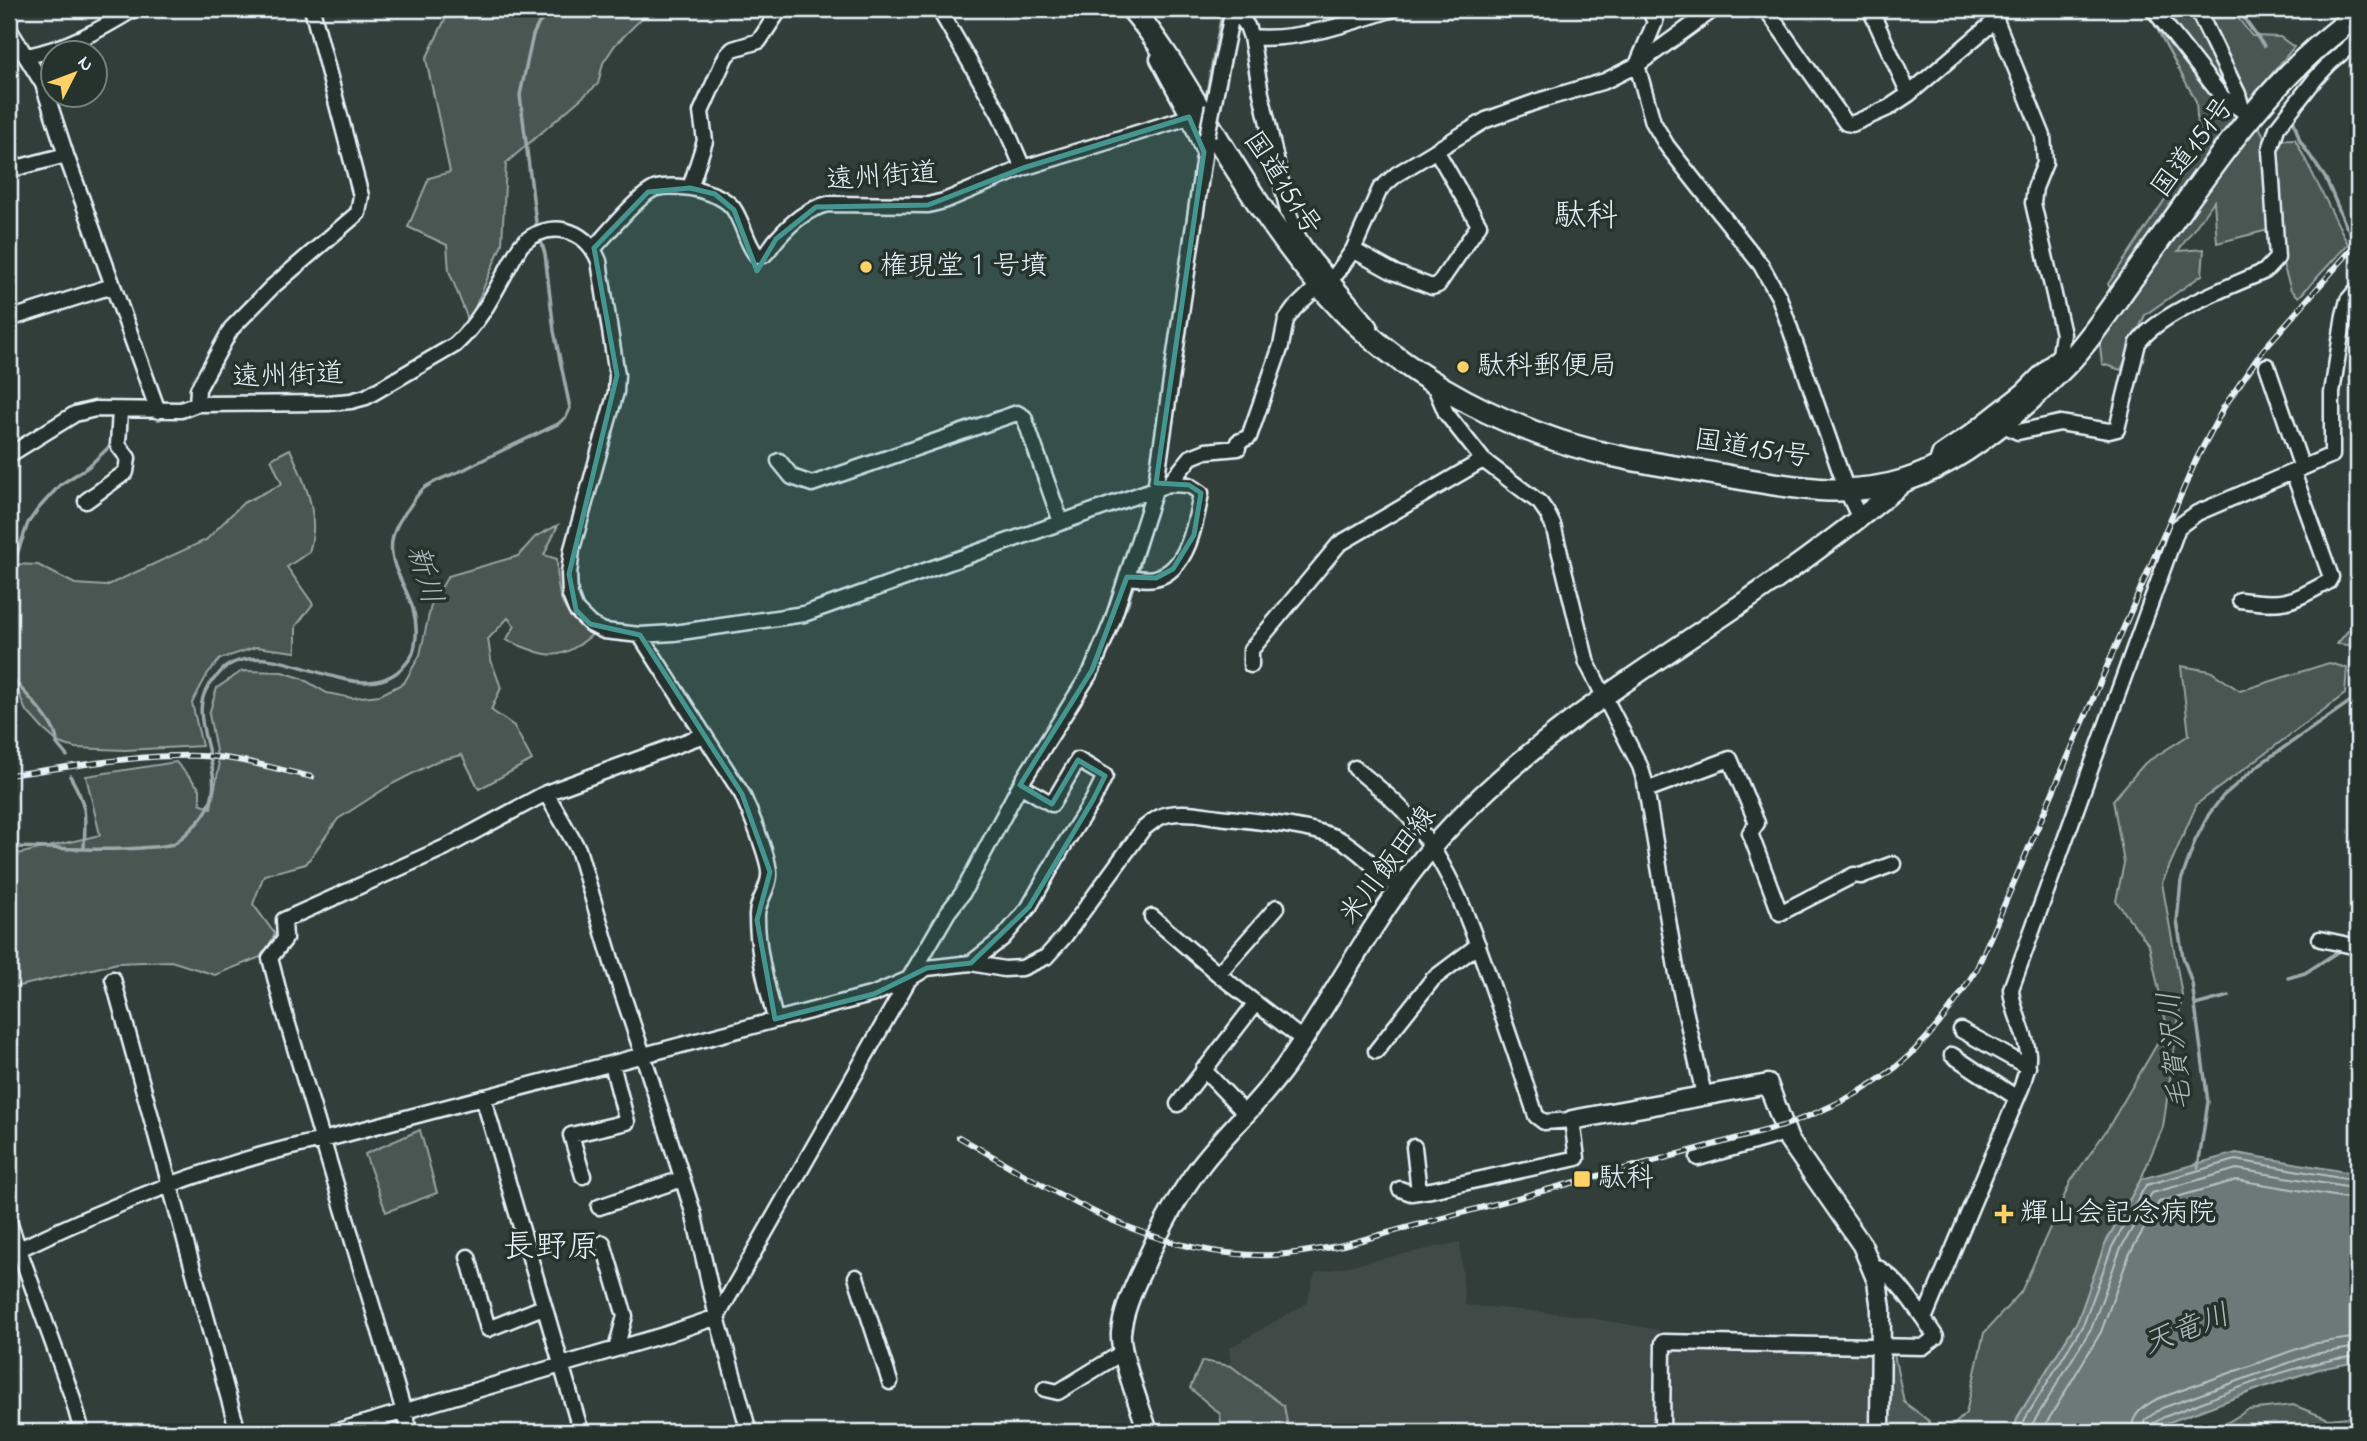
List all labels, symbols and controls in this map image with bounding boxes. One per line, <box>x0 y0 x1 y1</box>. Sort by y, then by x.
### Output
north arrow <box>38 38 108 108</box>
text: N <box>70 50 99 78</box>
street label: 国道151号 <box>2142 89 2246 207</box>
street label: 国道151号 <box>1232 123 1330 245</box>
street label: 遠州街道 <box>825 154 939 202</box>
district label: 駄科 <box>1554 194 1618 241</box>
place label: 権現堂１号墳 <box>880 247 1048 288</box>
marker: 権現堂１号墳 <box>858 259 874 275</box>
place label: 駄科郵便局 <box>1477 347 1617 388</box>
street label: 遠州街道 <box>231 355 345 399</box>
marker: 駄科郵便局 <box>1455 359 1471 375</box>
street label: 国道151号 <box>1691 421 1813 479</box>
water label: 新川 <box>394 540 452 610</box>
street label: 米川飯田線 <box>1330 798 1448 934</box>
water label: 毛賀沢川 <box>2149 989 2205 1113</box>
place label: 駄科 <box>1598 1159 1654 1200</box>
marker: 駄科 <box>1572 1169 1592 1189</box>
place label: 輝山会記念病院 <box>2020 1194 2216 1235</box>
marker: 輝山会記念病院 <box>1994 1204 2014 1224</box>
district label: 長野原 <box>503 1225 599 1272</box>
water label: 天竜川 <box>2137 1294 2237 1368</box>

